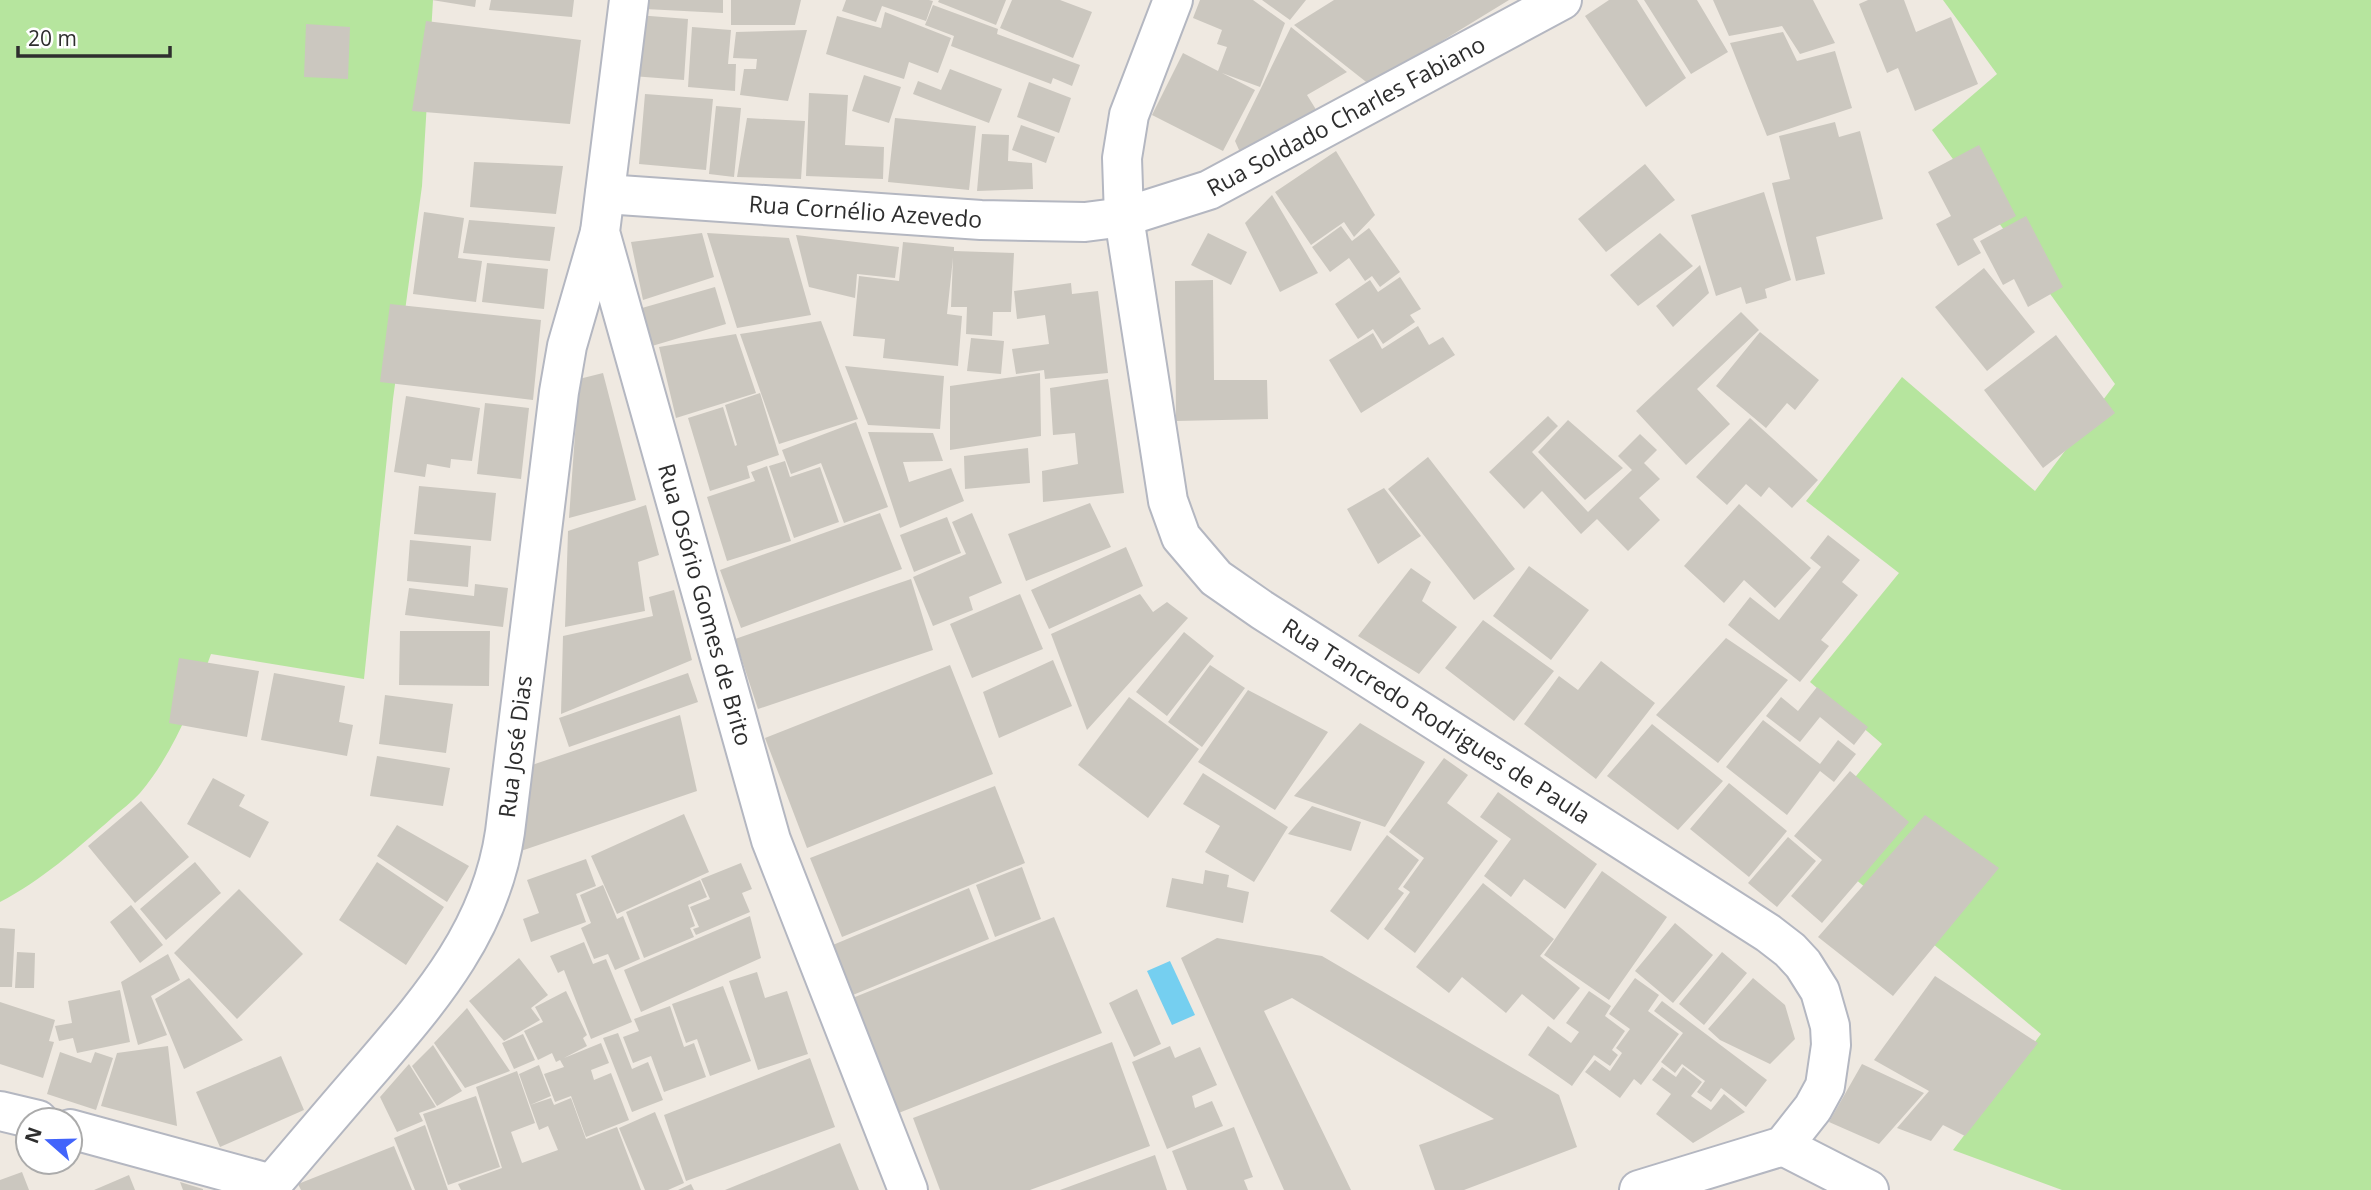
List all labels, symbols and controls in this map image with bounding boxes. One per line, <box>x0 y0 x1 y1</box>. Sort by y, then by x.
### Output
scale bar <box>18 14 170 58</box>
text: 20 m <box>28 24 77 52</box>
street label: Rua Soldado Charles Fabiano <box>1201 27 1490 203</box>
street label: Rua Cornélio Azevedo <box>748 187 983 235</box>
street label: Rua Osório Gomes de Brito <box>651 460 761 749</box>
street label: Rua Tancredo Rodrigues de Paula <box>1276 610 1597 831</box>
street label: Rua José Dias <box>490 674 539 820</box>
north arrow <box>14 1106 84 1176</box>
text: N <box>18 1123 48 1147</box>

